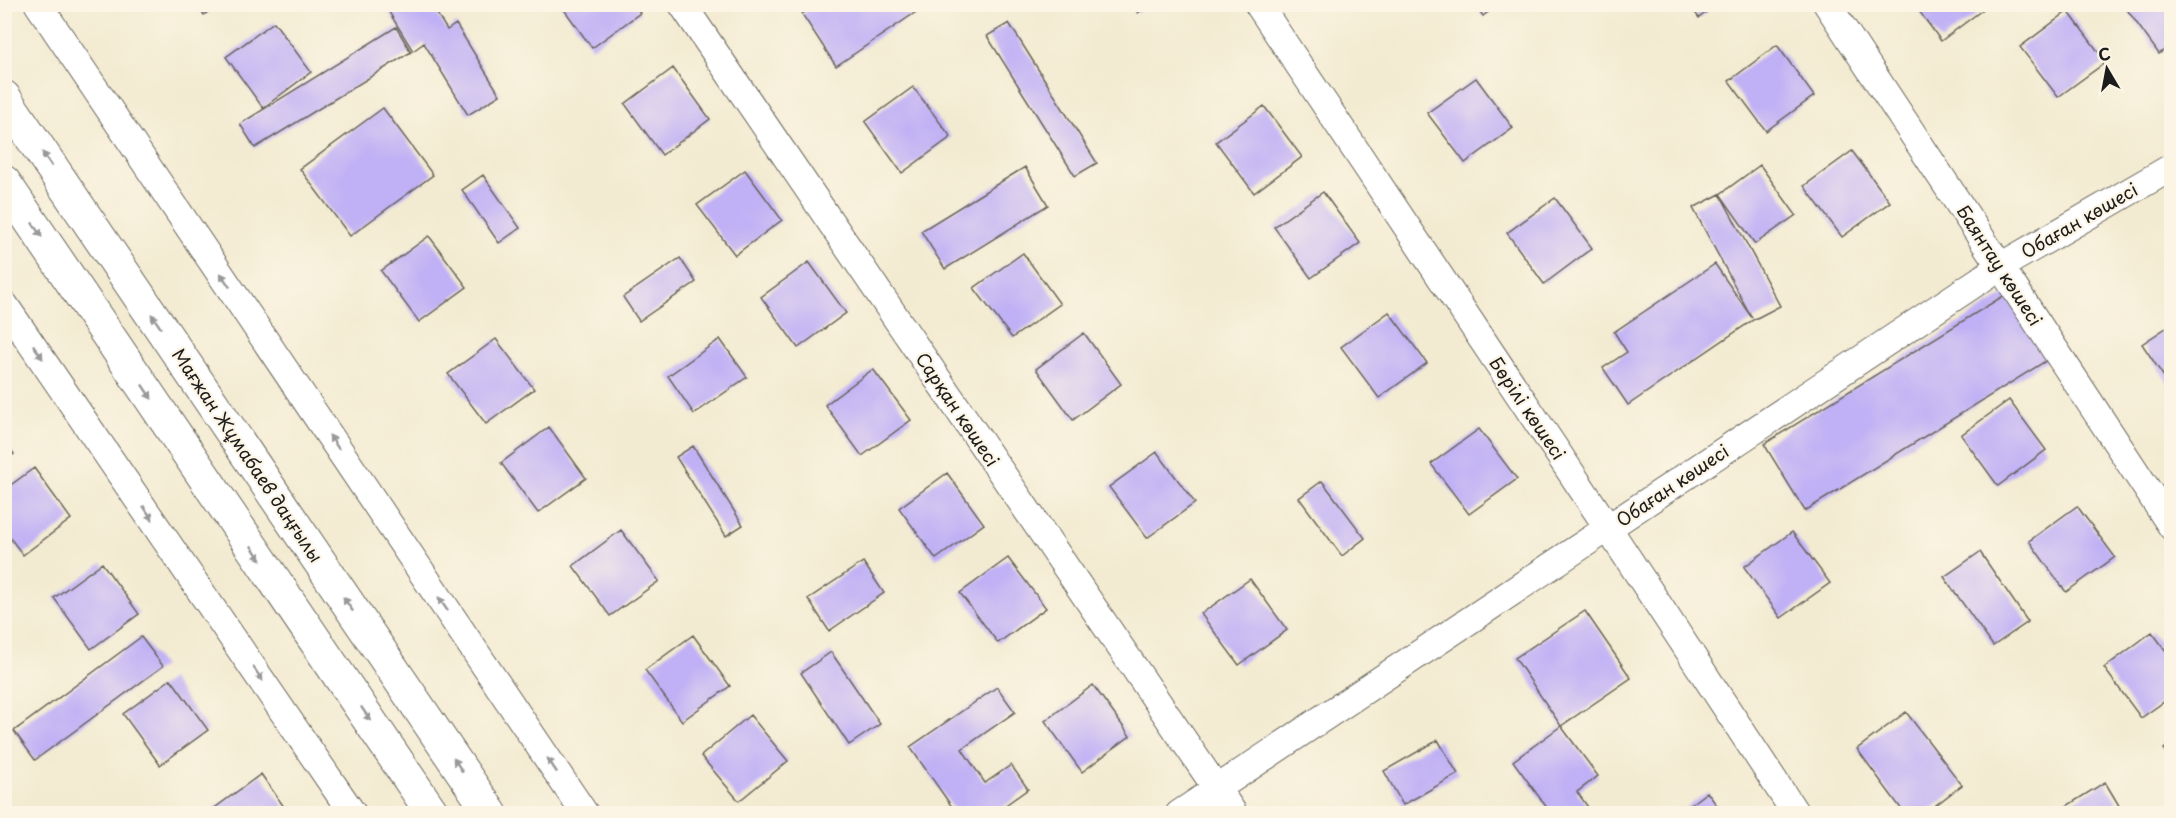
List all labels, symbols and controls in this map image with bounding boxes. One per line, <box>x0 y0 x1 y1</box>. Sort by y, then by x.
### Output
north arrow <box>2077 39 2137 99</box>
text: С <box>2096 40 2112 66</box>
one-way arrow <box>41 152 53 168</box>
street label: Обаған көшесі <box>2016 176 2142 264</box>
street label: Баянтау көшесі <box>1951 199 2049 331</box>
one-way arrow <box>31 222 43 238</box>
one-way arrow <box>219 273 231 289</box>
one-way arrow <box>151 312 162 329</box>
street label: Мағжан Жұмабаев даңғылы <box>166 343 330 567</box>
one-way arrow <box>32 344 43 361</box>
street label: Сарқан көшесі <box>910 346 1006 472</box>
street label: Бөрілі көшесі <box>1483 351 1573 465</box>
one-way arrow <box>141 383 153 399</box>
one-way arrow <box>329 434 340 450</box>
street label: Обаған көшесі <box>1610 437 1734 533</box>
one-way arrow <box>142 505 154 521</box>
one-way arrow <box>251 545 262 561</box>
one-way arrow <box>343 595 354 612</box>
one-way arrow <box>437 596 449 612</box>
one-way arrow <box>252 666 263 682</box>
one-way arrow <box>360 706 372 722</box>
one-way arrow <box>453 757 464 773</box>
one-way arrow <box>547 757 558 773</box>

